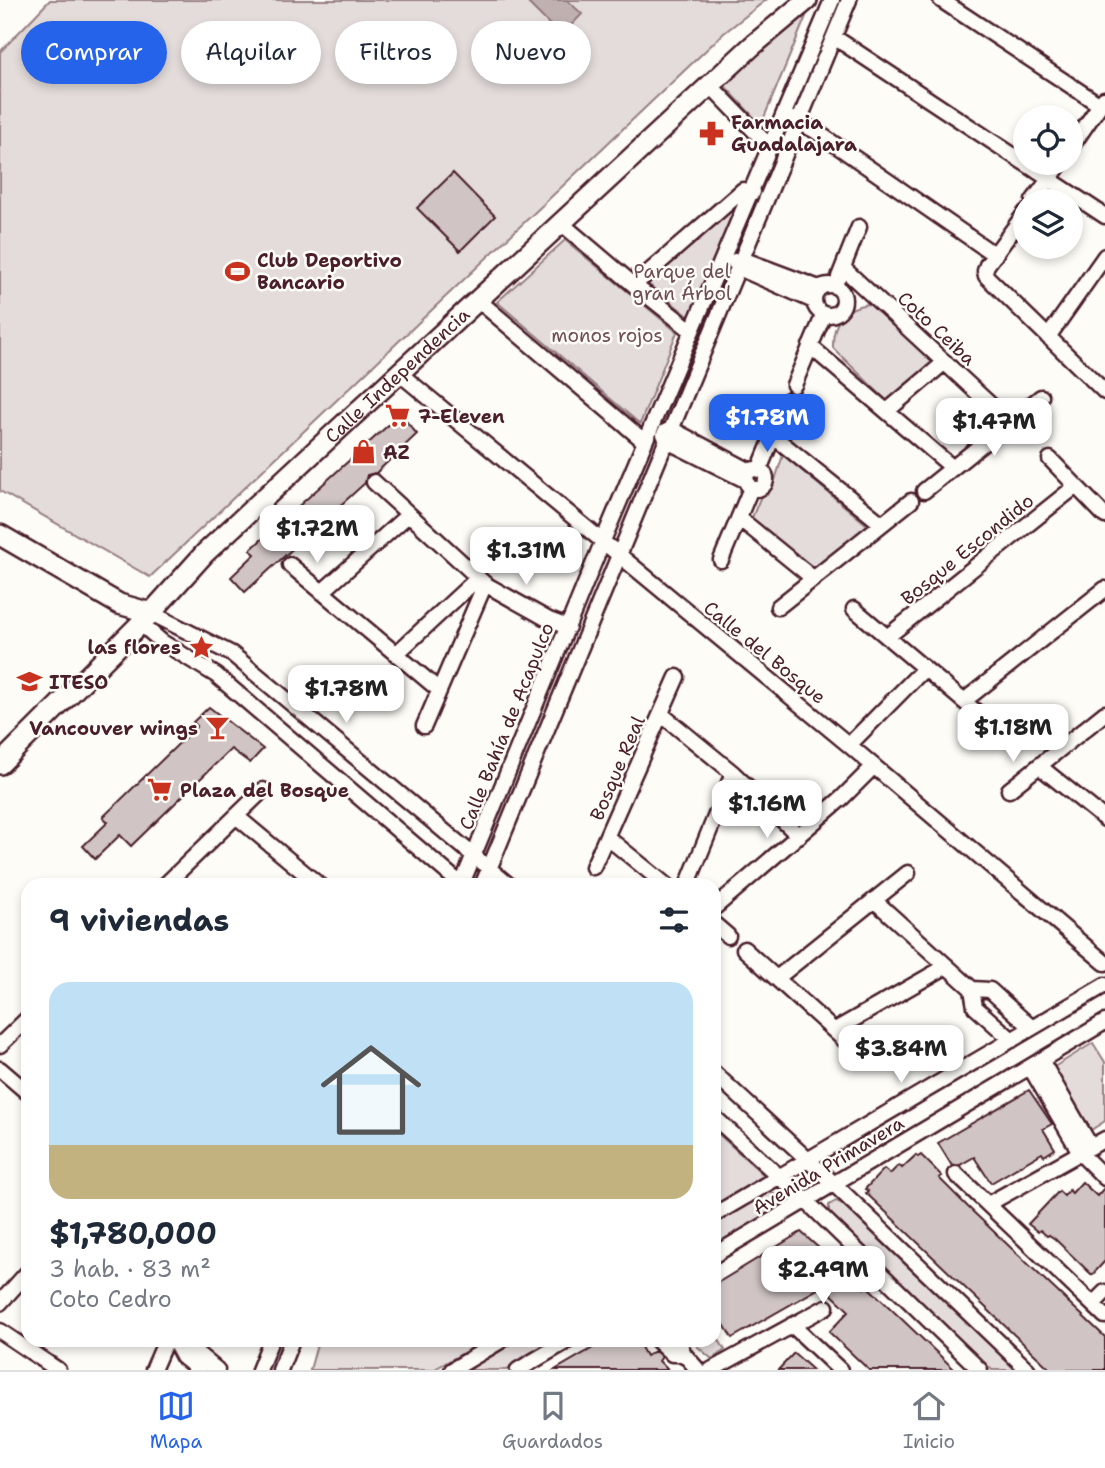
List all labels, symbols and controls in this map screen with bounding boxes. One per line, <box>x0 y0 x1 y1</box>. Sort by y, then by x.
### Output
chip: Comprar <box>21 21 167 84</box>
chip: Alquilar <box>181 21 321 84</box>
chip: Filtros <box>335 21 457 84</box>
chip: Nuevo <box>471 21 591 84</box>
map controls <box>1013 105 1083 259</box>
button: locate <box>1013 105 1083 175</box>
place label: Farmacia Guadalajara <box>731 110 857 157</box>
pharmacy icon: Farmacia Guadalajara <box>697 119 725 147</box>
button: layers <box>1013 189 1083 259</box>
place label: Club Deportivo Bancario <box>257 248 402 295</box>
sports icon: Club Deportivo Bancario <box>223 257 251 285</box>
park label: Parque del gran Árbol <box>632 259 732 306</box>
street label: Coto Ceiba <box>892 286 981 371</box>
street label: Calle Independencia <box>320 302 475 449</box>
park label: monos rojos <box>551 323 663 348</box>
pin: $1.78M <box>710 394 824 454</box>
pin: $1.47M <box>937 398 1051 458</box>
supermarket icon: 7-Eleven <box>384 402 412 430</box>
text: $1.78M <box>725 402 809 432</box>
place label: 7-Eleven <box>418 404 505 429</box>
text: $1.47M <box>952 406 1036 436</box>
shop icon: AZ <box>349 438 377 466</box>
place label: AZ <box>383 440 410 465</box>
street label: Bosque Escondido <box>896 488 1039 611</box>
pin: $1.72M <box>260 505 374 565</box>
text: $1.72M <box>275 513 359 543</box>
pin: $1.31M <box>469 528 583 587</box>
text: $1.31M <box>486 535 566 565</box>
street label: Calle del Bosque <box>698 595 831 709</box>
street label: Calle Bahía de Acapulco <box>453 619 560 834</box>
place icon: las flores <box>187 633 215 661</box>
place label: las flores <box>88 635 181 660</box>
pin: $1.78M <box>289 666 403 725</box>
school or university icon: ITESO <box>15 668 43 696</box>
place label: ITESO <box>49 670 108 695</box>
text: $1.78M <box>304 673 388 703</box>
pin: $1.18M <box>956 704 1070 764</box>
street label: Bosque Real <box>584 712 651 824</box>
text: $1.18M <box>974 712 1053 742</box>
bar icon: Vancouver wings <box>204 714 232 742</box>
place label: Vancouver wings <box>29 716 198 741</box>
supermarket icon: Plaza del Bosque <box>146 776 174 804</box>
place label: Plaza del Bosque <box>180 778 349 803</box>
pin: $1.16M <box>710 780 824 840</box>
text: $1.16M <box>728 788 806 818</box>
text: 9 viviendas <box>49 900 229 941</box>
icon: filters <box>655 901 693 939</box>
pin: $3.84M <box>844 1026 958 1085</box>
icon: home <box>308 1027 434 1153</box>
text: $3.84M <box>855 1033 947 1063</box>
street label: Avenida Primavera <box>748 1110 909 1221</box>
text: $1,780,000 <box>49 1213 217 1254</box>
pin: $2.49M <box>766 1246 880 1306</box>
text: 3 hab. · 83 m² <box>49 1254 211 1284</box>
text: $2.49M <box>777 1254 869 1284</box>
text: Coto Cedro <box>49 1284 172 1314</box>
tab: Mapa <box>150 1387 202 1454</box>
tab: Guardados <box>502 1387 603 1454</box>
tab: Inicio <box>903 1387 955 1454</box>

